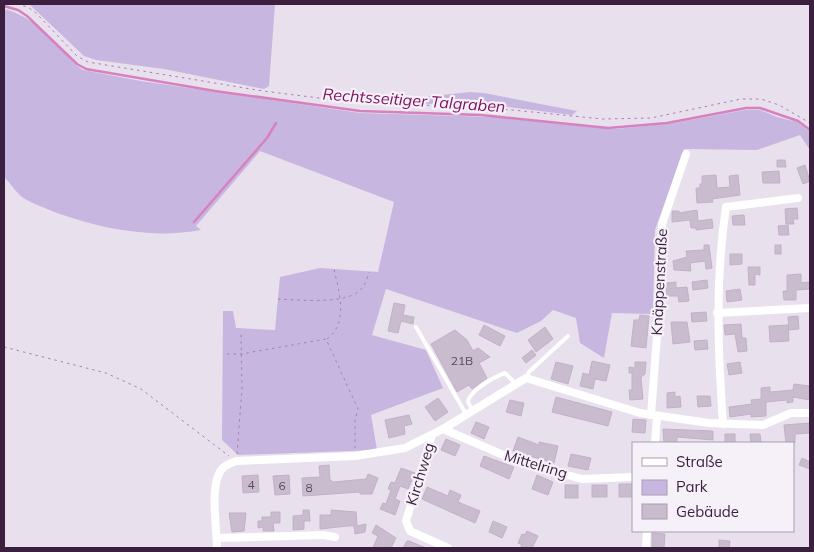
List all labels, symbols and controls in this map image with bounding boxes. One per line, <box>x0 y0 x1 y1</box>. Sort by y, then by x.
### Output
water label: Rechtsseitiger Talgraben <box>322 84 506 116</box>
street label: Knäppenstraße <box>647 228 671 336</box>
house number: 21B <box>451 353 473 368</box>
street label: Kirchweg <box>401 440 439 508</box>
legend <box>632 442 794 532</box>
street label: Mittelring <box>502 445 570 483</box>
text: Straße <box>676 452 723 471</box>
house number: 4 <box>247 477 255 492</box>
text: Park <box>676 477 708 496</box>
house number: 6 <box>278 478 286 493</box>
house number: 8 <box>305 480 313 495</box>
text: Gebäude <box>676 502 739 521</box>

